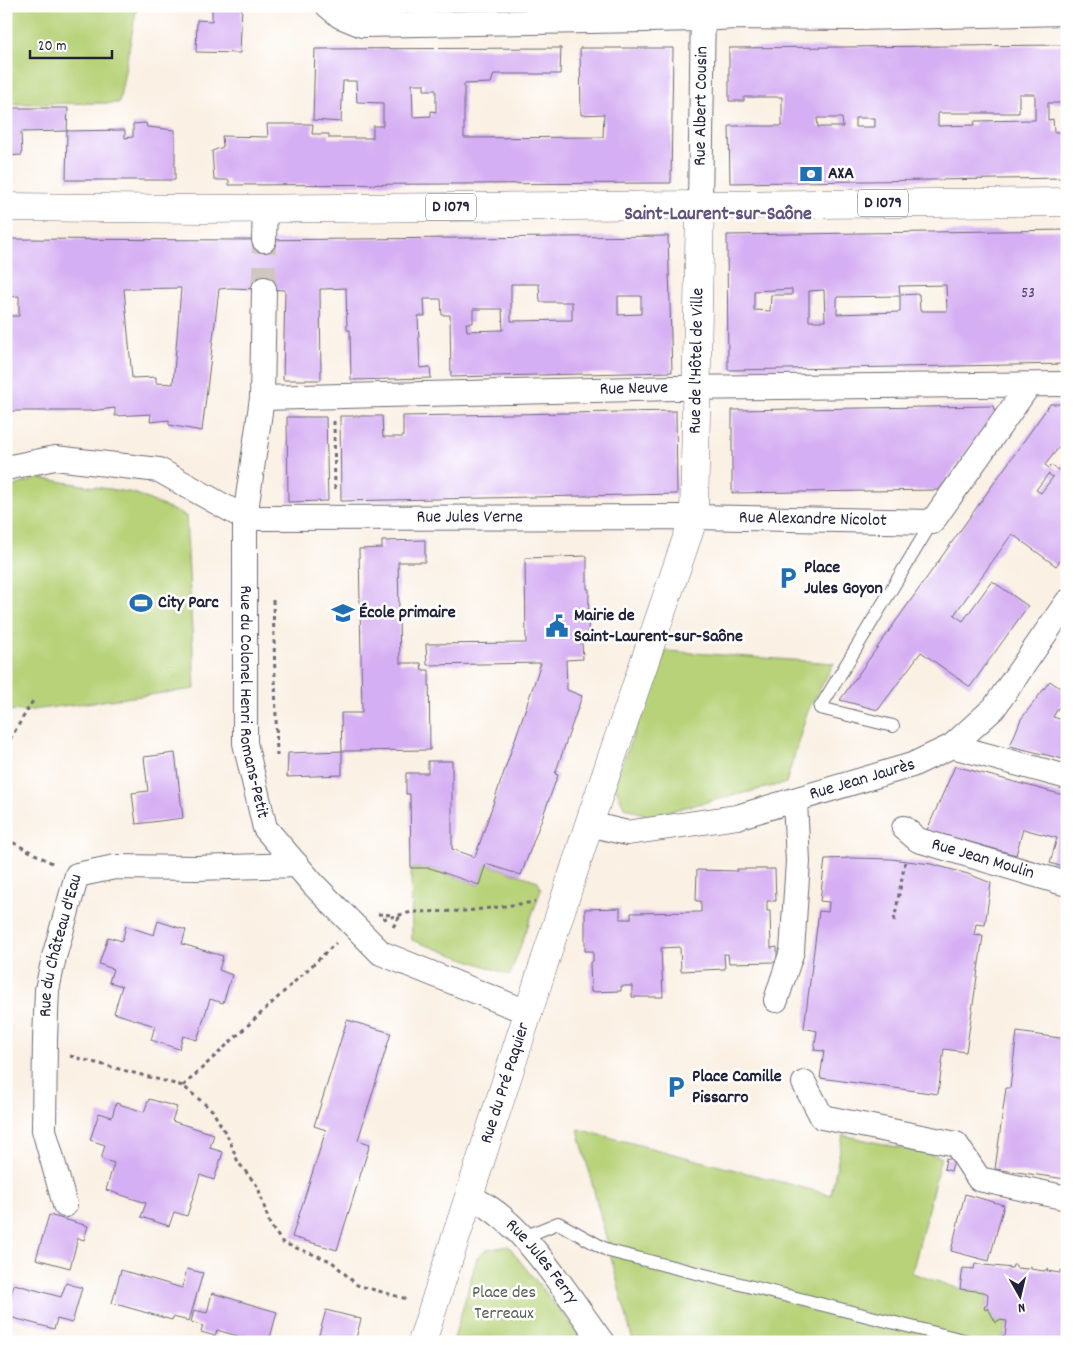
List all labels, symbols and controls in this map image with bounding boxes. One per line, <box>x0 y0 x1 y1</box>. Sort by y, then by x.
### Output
scale bar <box>30 28 112 60</box>
text: 20 m <box>38 36 66 58</box>
street label: Rue Albert Cousin <box>688 46 715 166</box>
bank icon: AXA <box>798 161 824 187</box>
place label: AXA <box>828 162 854 187</box>
road number: D 1079 <box>858 190 908 217</box>
road number: D 1079 <box>426 193 476 220</box>
district label: Saint-Laurent-sur-Saône <box>624 201 812 229</box>
house number: 53 <box>1021 283 1035 305</box>
street label: Rue de l'Hôtel de Ville <box>683 287 711 434</box>
street label: Rue Neuve <box>599 376 669 402</box>
street label: Rue Jules Verne <box>417 505 523 530</box>
street label: Rue Alexandre Nicolot <box>739 505 887 534</box>
place label: Place Jules Goyon <box>804 556 883 602</box>
parking icon: Place Jules Goyon <box>775 565 801 591</box>
street label: Rue du Colonel Henri Romans-Petit <box>233 585 275 821</box>
sports icon: City Parc <box>128 590 154 616</box>
place label: City Parc <box>158 591 219 616</box>
school or university icon: École primaire <box>330 600 356 626</box>
place label: École primaire <box>359 601 456 626</box>
place label: Mairie de Saint-Laurent-sur-Saône <box>574 604 743 650</box>
public building icon: Mairie de Saint-Laurent-sur-Saône <box>544 613 570 639</box>
street label: Rue Jean Jaurès <box>807 752 918 807</box>
street label: Rue Jean Moulin <box>928 832 1037 886</box>
street label: Rue du Château d'Eau <box>33 871 89 1018</box>
street label: Rue du Pré Paquier <box>474 1019 537 1147</box>
place label: Place Camille Pissarro <box>692 1065 782 1111</box>
parking icon: Place Camille Pissarro <box>663 1074 689 1100</box>
street label: Rue Jules Ferry <box>500 1214 585 1310</box>
north arrow <box>996 1270 1046 1320</box>
park label: Place des Terreaux <box>472 1281 536 1327</box>
text: N <box>1017 1297 1026 1317</box>

